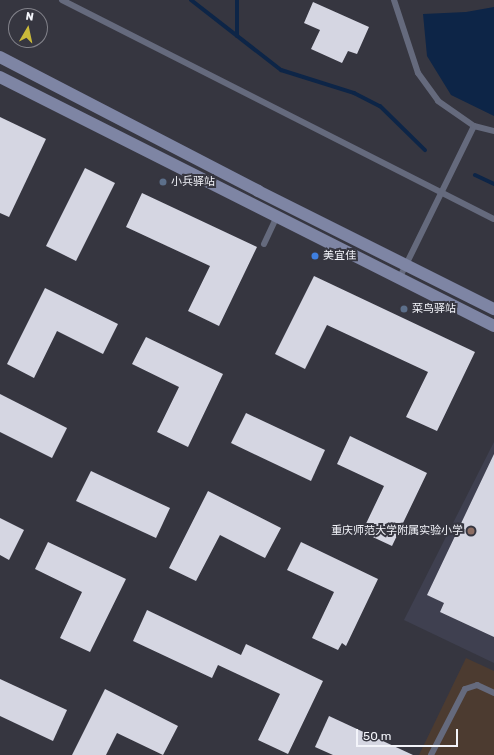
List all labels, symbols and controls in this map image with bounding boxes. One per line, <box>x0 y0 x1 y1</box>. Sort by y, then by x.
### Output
north arrow <box>8 8 48 48</box>
text: N <box>25 10 35 24</box>
place label: 小兵驿站 <box>171 175 215 189</box>
marker: 小兵驿站 <box>158 177 168 187</box>
place label: 美宜佳 <box>323 249 356 263</box>
marker: 美宜佳 <box>310 251 320 261</box>
place label: 菜鸟驿站 <box>412 302 456 316</box>
marker: 菜鸟驿站 <box>399 304 409 314</box>
place label: 重庆师范大学附属实验小学 <box>331 524 463 538</box>
marker: 重庆师范大学附属实验小学 <box>466 526 476 536</box>
scale bar <box>358 721 460 747</box>
text: 50 m <box>363 729 391 743</box>

